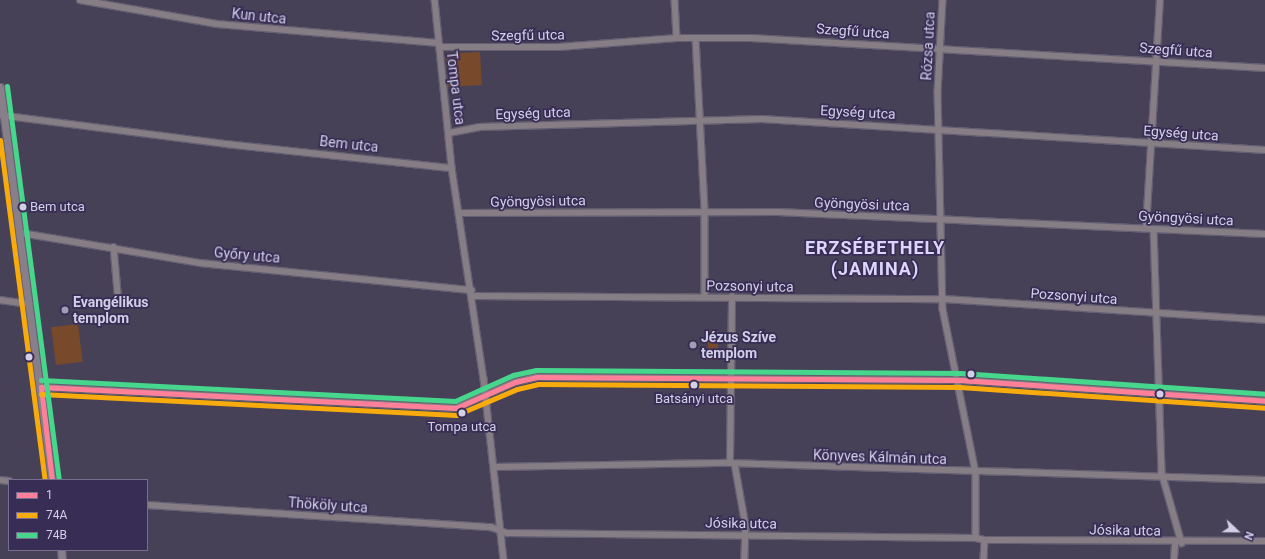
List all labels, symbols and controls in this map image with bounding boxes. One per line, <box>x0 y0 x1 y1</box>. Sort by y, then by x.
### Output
street label: Kun utca <box>231 5 287 27</box>
street label: Rózsa utca <box>918 11 938 81</box>
street label: Szegfű utca <box>816 20 890 42</box>
street label: Szegfű utca <box>491 26 565 44</box>
street label: Szegfű utca <box>1139 39 1213 61</box>
street label: Tompa utca <box>443 50 469 126</box>
street label: Egység utca <box>820 102 896 122</box>
street label: Egység utca <box>495 103 571 123</box>
street label: Egység utca <box>1143 122 1219 144</box>
street label: Bem utca <box>319 133 379 155</box>
street label: Gyöngyösi utca <box>490 192 586 210</box>
street label: Gyöngyösi utca <box>814 194 910 214</box>
place label: Bem utca <box>30 199 85 215</box>
marker: Bem utca <box>18 202 28 212</box>
street label: Gyöngyösi utca <box>1138 207 1234 229</box>
district label: ERZSÉBETHELY (JAMINA) <box>805 238 945 280</box>
street label: Győry utca <box>213 244 281 266</box>
street label: Pozsonyi utca <box>706 277 794 295</box>
street label: Pozsonyi utca <box>1030 285 1118 307</box>
place label: Evangélikus templom <box>73 294 149 326</box>
marker: Evangélikus templom <box>60 305 70 315</box>
place label: Jézus Szíve templom <box>701 329 776 362</box>
marker: Jézus Szíve templom <box>688 340 698 350</box>
unlabelled marker <box>24 352 34 362</box>
unlabelled marker <box>966 369 976 379</box>
marker: Batsányi utca <box>689 380 699 390</box>
unlabelled marker <box>1155 389 1165 399</box>
place label: Batsányi utca <box>655 391 733 407</box>
marker: Tompa utca <box>457 408 467 418</box>
place label: Tompa utca <box>428 419 496 435</box>
street label: Könyves Kálmán utca <box>813 446 947 468</box>
legend <box>8 479 148 551</box>
text: 1 <box>46 488 53 502</box>
street label: Thököly utca <box>288 494 368 516</box>
text: 74A <box>46 508 67 522</box>
north arrow <box>1217 511 1257 551</box>
street label: Jósika utca <box>705 514 777 532</box>
street label: Jósika utca <box>1089 521 1161 539</box>
text: 74B <box>46 528 67 542</box>
text: N <box>1241 530 1256 542</box>

